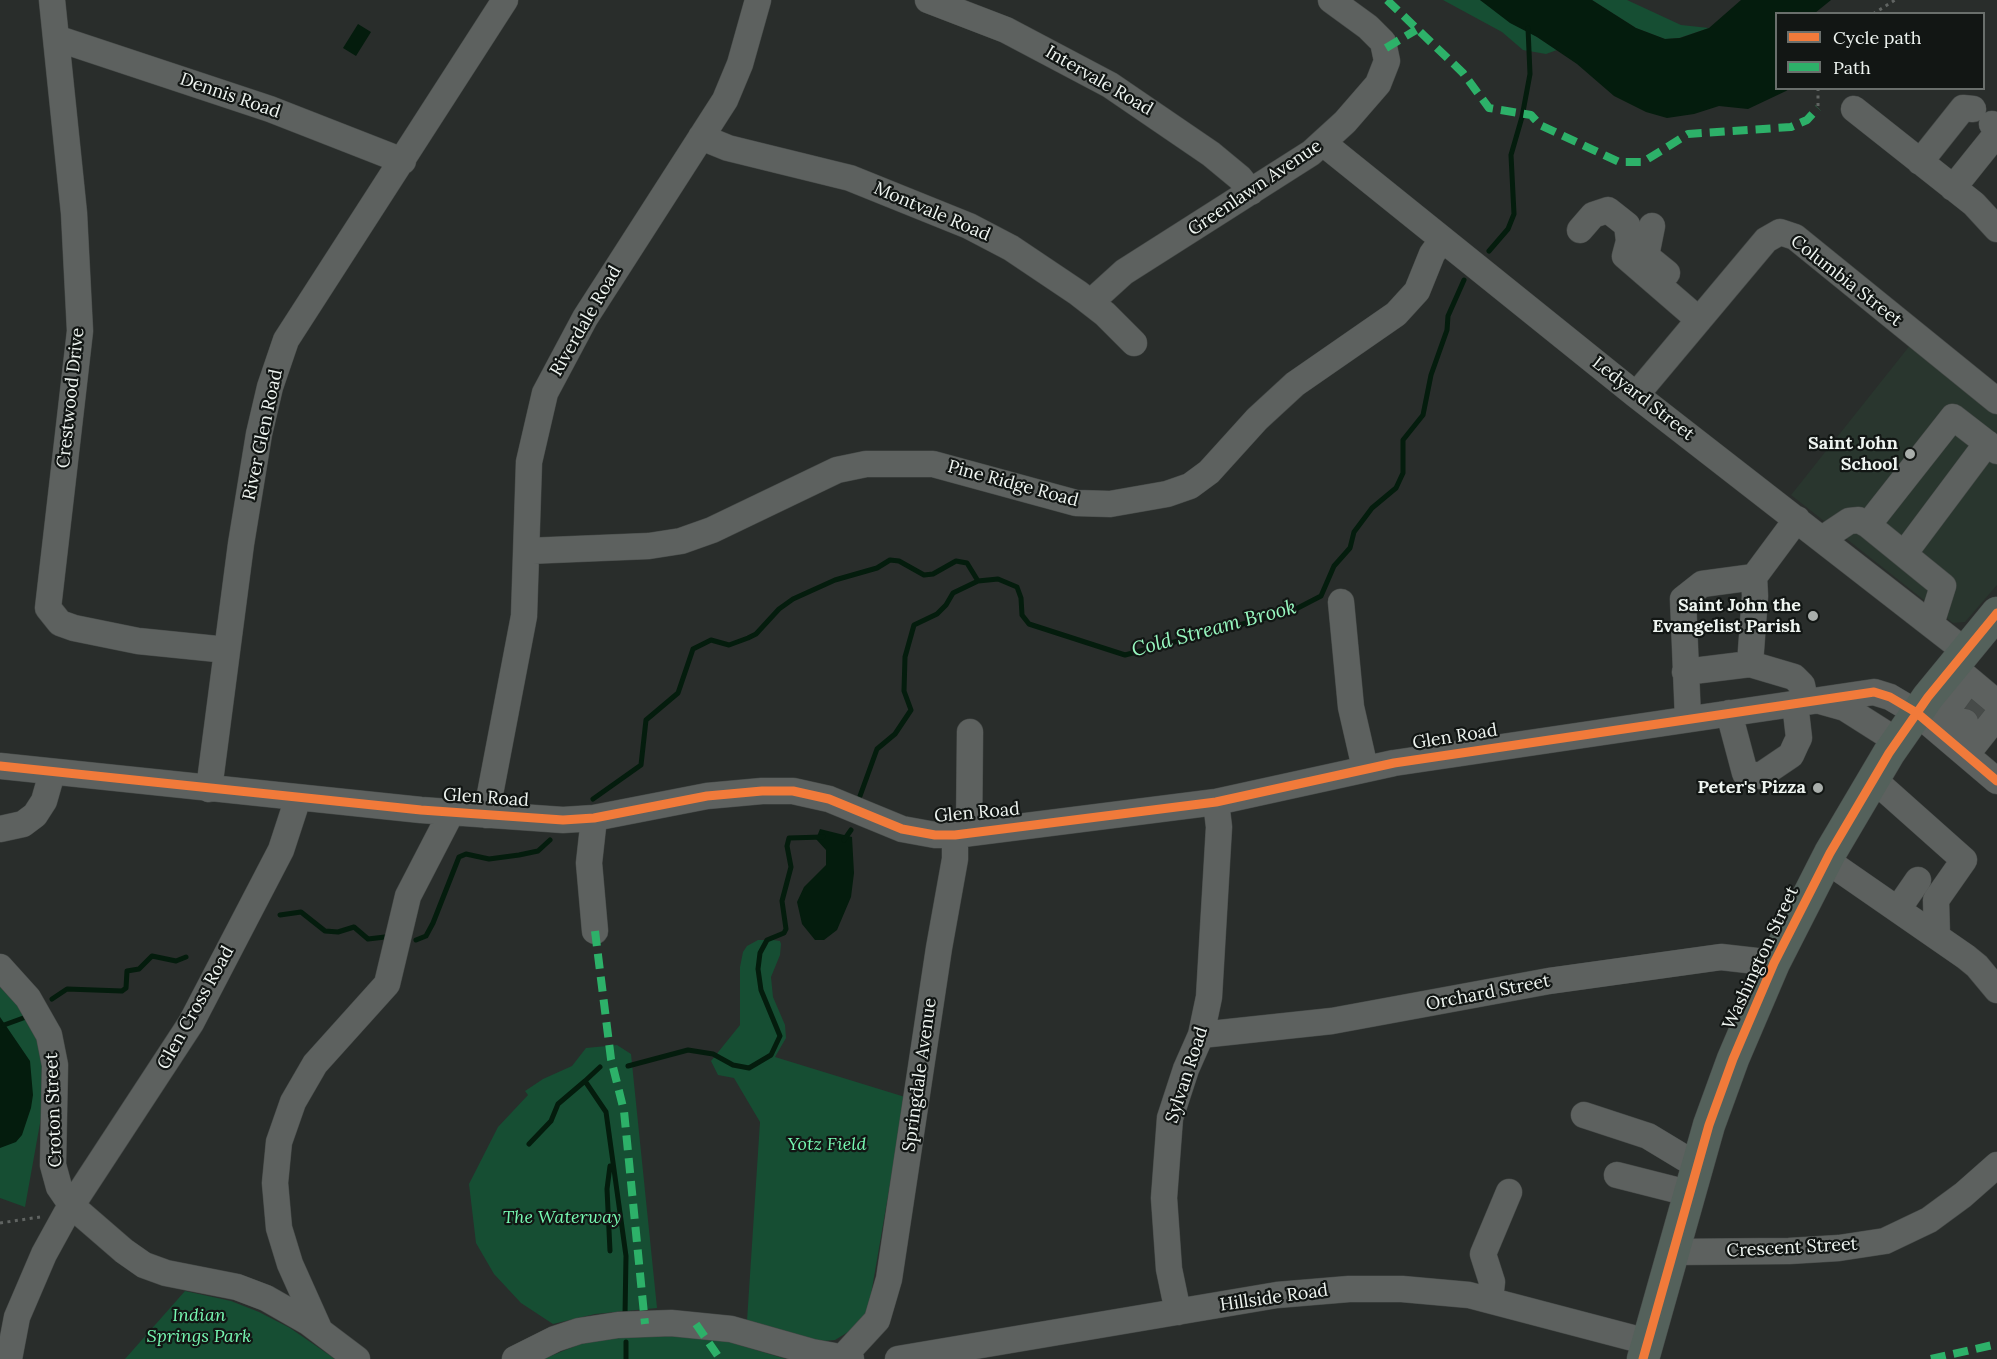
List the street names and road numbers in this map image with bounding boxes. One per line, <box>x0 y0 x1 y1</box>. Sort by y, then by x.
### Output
street label: Intervale Road <box>1041 41 1157 121</box>
street label: Dennis Road <box>177 69 283 123</box>
street label: Greenlawn Avenue <box>1184 135 1326 241</box>
street label: Montvale Road <box>871 178 993 246</box>
street label: Columbia Street <box>1786 231 1906 331</box>
street label: Riverdale Road <box>546 262 626 380</box>
street label: Crestwood Drive <box>53 327 89 469</box>
street label: Ledyard Street <box>1588 352 1698 446</box>
street label: River Glen Road <box>239 368 287 502</box>
street label: Pine Ridge Road <box>945 456 1081 512</box>
street label: Glen Road <box>1411 720 1499 754</box>
street label: Glen Road <box>442 784 530 812</box>
street label: Glen Road <box>933 799 1021 827</box>
street label: Washington Street <box>1718 883 1804 1033</box>
street label: Glen Cross Road <box>153 942 239 1074</box>
street label: Orchard Street <box>1424 970 1552 1016</box>
street label: Springdale Avenue <box>899 997 941 1153</box>
street label: Sylvan Road <box>1161 1024 1213 1126</box>
street label: Croton Street <box>41 1052 67 1168</box>
street label: Crescent Street <box>1726 1234 1858 1262</box>
street label: Hillside Road <box>1218 1280 1330 1316</box>

